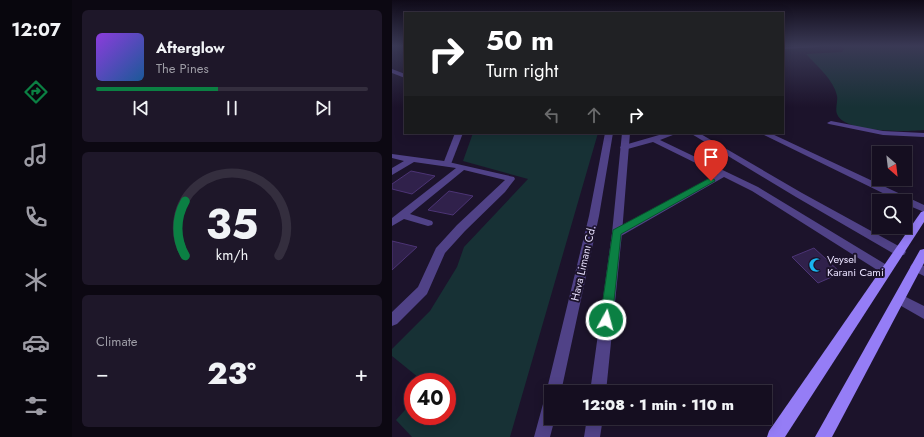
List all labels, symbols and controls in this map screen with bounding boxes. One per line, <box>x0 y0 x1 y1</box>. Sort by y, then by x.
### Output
text: 12:07 <box>11 17 61 43</box>
text: 50 m <box>486 20 554 61</box>
icon: right <box>420 28 472 80</box>
text: Afterglow <box>156 37 225 59</box>
text: Turn right <box>486 58 558 84</box>
text: The Pines <box>156 59 209 78</box>
icon: directions <box>22 78 50 106</box>
icon: previous <box>130 97 152 119</box>
icon: pause <box>221 97 243 119</box>
icon: next <box>312 97 334 119</box>
icon: left <box>541 104 563 126</box>
icon: ahead <box>583 104 605 126</box>
icon: right <box>625 104 647 126</box>
pin <box>694 140 728 181</box>
icon: music <box>22 141 50 169</box>
icon: arrive <box>700 146 722 168</box>
north arrow <box>872 146 912 186</box>
map controls <box>872 146 912 234</box>
text: 35 <box>206 194 258 255</box>
button: search <box>872 194 912 234</box>
icon: phone <box>22 203 50 231</box>
street label: Hava Limanı Cd. <box>567 224 599 302</box>
text: km/h <box>216 245 248 265</box>
place label: Veysel Karani Cami <box>827 251 884 280</box>
mosque icon: Veysel Karani Cami <box>808 257 824 273</box>
icon: climate <box>22 266 50 294</box>
position arrow <box>585 299 627 341</box>
icon: car <box>22 329 50 357</box>
text: Climate <box>96 332 137 351</box>
text: 23° <box>207 352 256 395</box>
text: − <box>96 357 109 389</box>
text: + <box>354 357 368 389</box>
speed limit sign: 40 <box>404 373 456 425</box>
icon: filters <box>22 392 50 420</box>
text: 12:08 · 1 min · 110 m <box>582 394 734 416</box>

